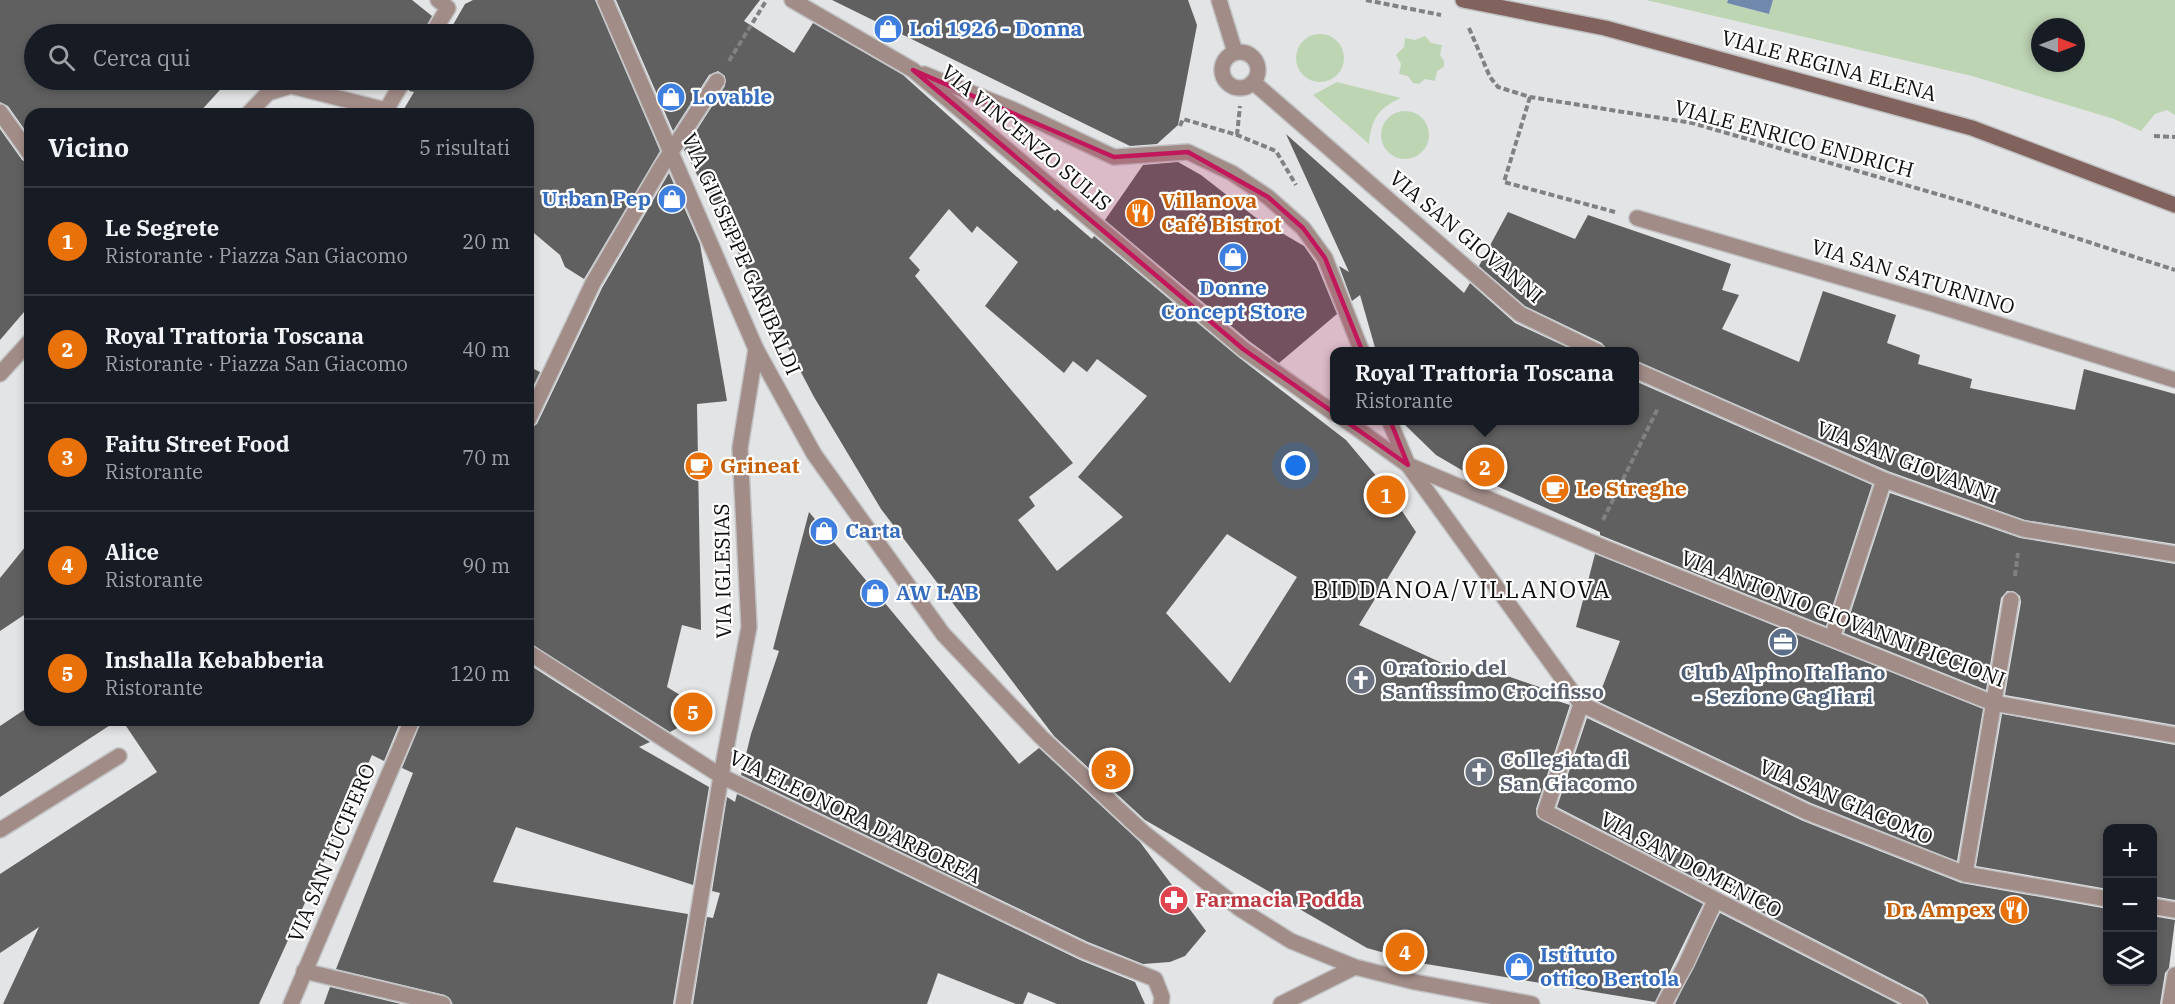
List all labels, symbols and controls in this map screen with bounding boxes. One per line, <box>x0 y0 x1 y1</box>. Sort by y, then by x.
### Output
shop icon: Loi 1926 - Donna <box>872 13 904 45</box>
place label: Loi 1926 - Donna <box>909 14 1083 42</box>
north arrow <box>2031 18 2085 72</box>
street label: VIALE REGINA ELENA <box>1719 23 1941 107</box>
search box <box>24 24 534 90</box>
icon: search <box>45 41 78 74</box>
text: Cerca qui <box>93 43 191 72</box>
street label: VIA VINCENZO SULIS <box>936 58 1118 217</box>
shop icon: Lovable <box>655 81 687 113</box>
place label: Lovable <box>692 82 772 110</box>
street label: VIALE ENRICO ENDRICH <box>1671 93 1917 184</box>
street label: VIA GIUSEPPE GARIBALDI <box>676 128 808 379</box>
text: Vicino <box>48 130 129 164</box>
text: 5 risultati <box>419 134 510 161</box>
street label: VIA SAN GIOVANNI <box>1384 164 1549 309</box>
shop icon: Urban Pep <box>656 183 688 215</box>
place label: Urban Pep <box>541 184 651 212</box>
place label: Villanova Café Bistrot <box>1161 186 1282 238</box>
restaurant icon: Villanova Café Bistrot <box>1124 197 1156 229</box>
text: Le Segrete <box>105 213 219 242</box>
text: 1 <box>62 228 74 255</box>
text: 20 m <box>462 228 510 255</box>
street label: VIA SAN SATURNINO <box>1808 232 2019 320</box>
shop icon: Donne Concept Store <box>1217 241 1249 273</box>
text: Ristorante · Piazza San Giacomo <box>105 242 408 269</box>
place label: Donne Concept Store <box>1161 273 1305 325</box>
text: Royal Trattoria Toscana <box>105 321 364 350</box>
text: 2 <box>62 336 74 363</box>
text: 40 m <box>462 336 510 363</box>
popup <box>1330 347 1639 425</box>
text: Ristorante · Piazza San Giacomo <box>105 350 408 377</box>
text: Royal Trattoria Toscana <box>1355 358 1614 387</box>
text: Ristorante <box>1355 387 1453 414</box>
street label: VIA SAN GIOVANNI <box>1812 414 2002 509</box>
text: Faitu Street Food <box>105 429 290 458</box>
text: 3 <box>62 444 74 471</box>
text: 70 m <box>462 444 510 471</box>
pin: 2 <box>1466 444 1504 490</box>
cafe icon: Grineat <box>683 450 715 482</box>
place label: Grineat <box>720 451 800 479</box>
your location <box>1281 451 1310 480</box>
text: Ristorante <box>105 458 203 485</box>
pin: 1 <box>1366 472 1406 518</box>
cafe icon: Le Streghe <box>1539 473 1571 505</box>
place label: Le Streghe <box>1576 474 1687 502</box>
street label: VIA IGLESIAS <box>707 503 737 639</box>
shop icon: Carta <box>808 515 840 547</box>
place label: Carta <box>845 516 901 544</box>
text: Alice <box>105 537 159 566</box>
street label: VIA ANTONIO GIOVANNI PICCIONI <box>1677 543 2010 693</box>
text: 4 <box>62 552 74 579</box>
text: 90 m <box>462 552 510 579</box>
text: Ristorante <box>105 566 203 593</box>
district label: BIDDANOA/VILLANOVA <box>1313 573 1611 605</box>
shop icon: AW LAB <box>859 577 891 609</box>
place label: AW LAB <box>896 578 979 606</box>
office icon: Club Alpino Italiano - Sezione Cagliari <box>1767 626 1799 658</box>
text: Inshalla Kebabberia <box>105 645 324 674</box>
place label: Oratorio del Santissimo Crocifisso <box>1382 653 1604 705</box>
place label: Club Alpino Italiano - Sezione Cagliari <box>1680 658 1886 710</box>
text: 5 <box>62 660 74 687</box>
text: 120 m <box>450 660 510 687</box>
church icon: Oratorio del Santissimo Crocifisso <box>1345 664 1377 696</box>
text: Ristorante <box>105 674 203 701</box>
pin: 5 <box>674 690 712 734</box>
street label: VIA ELEONORA D'ARBOREA <box>725 743 987 890</box>
place label: Collegiata di San Giacomo <box>1500 745 1635 797</box>
pin: 3 <box>1092 748 1130 792</box>
street label: VIA SAN GIACOMO <box>1755 752 1938 850</box>
church icon: Collegiata di San Giacomo <box>1463 756 1495 788</box>
street label: VIA SAN LUCIFERO <box>281 759 381 946</box>
street label: VIA SAN DOMENICO <box>1596 804 1787 924</box>
map controls <box>2103 824 2157 986</box>
button: + <box>2103 824 2157 878</box>
button: − <box>2103 878 2157 932</box>
pharmacy icon: Farmacia Podda <box>1158 884 1190 916</box>
place label: Farmacia Podda <box>1195 885 1362 913</box>
restaurant icon: Dr. Ampex <box>1998 894 2030 926</box>
place label: Dr. Ampex <box>1886 895 1994 923</box>
pin: 4 <box>1386 930 1424 974</box>
button: layers <box>2103 932 2157 986</box>
place label: Istituto ottico Bertola <box>1540 940 1680 992</box>
shop icon: Istituto ottico Bertola <box>1503 951 1535 983</box>

